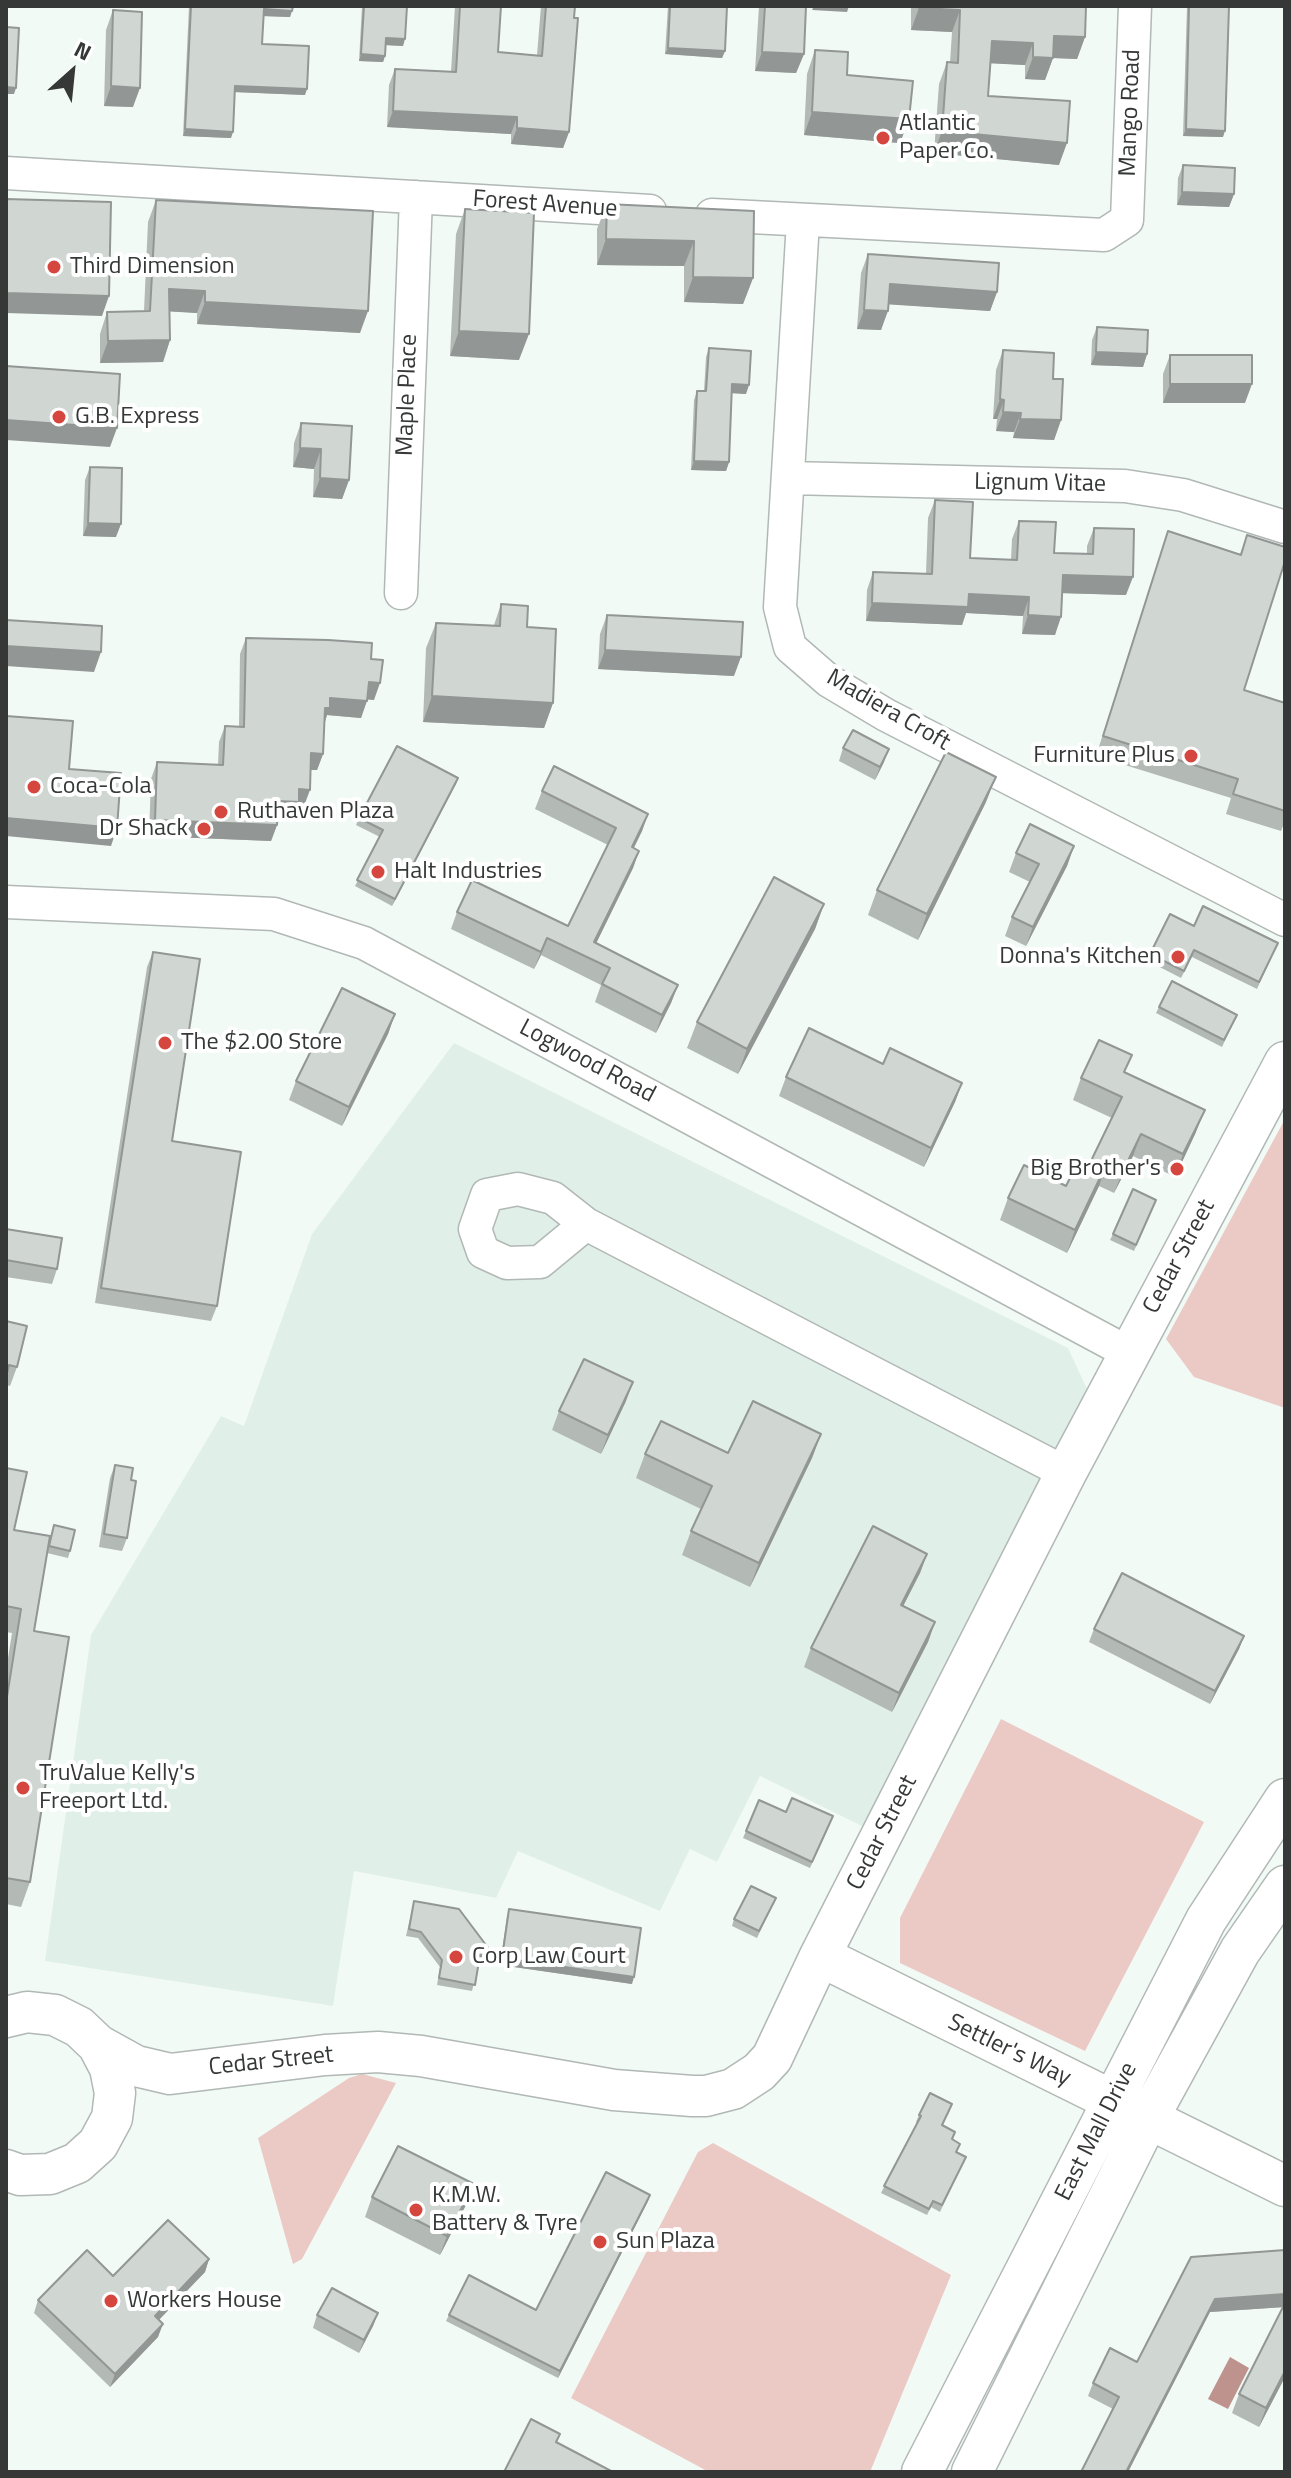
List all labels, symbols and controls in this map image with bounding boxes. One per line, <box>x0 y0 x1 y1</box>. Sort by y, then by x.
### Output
north arrow <box>32 32 112 112</box>
text: N <box>68 32 97 69</box>
street label: Mango Road <box>1114 49 1148 177</box>
place label: Atlantic Paper Co. <box>899 110 994 166</box>
marker: Atlantic Paper Co. <box>874 129 892 147</box>
street label: Forest Avenue <box>472 186 618 224</box>
place label: Third Dimension <box>70 253 235 281</box>
marker: Third Dimension <box>45 258 63 276</box>
street label: Maple Place <box>391 334 425 456</box>
place label: G.B. Express <box>75 403 199 431</box>
marker: G.B. Express <box>50 408 68 426</box>
street label: Lignum Vitae <box>974 468 1106 500</box>
street label: Madiera Croft <box>821 664 955 758</box>
place label: Furniture Plus <box>1033 742 1175 770</box>
marker: Furniture Plus <box>1182 747 1200 765</box>
place label: Coca-Cola <box>50 773 152 801</box>
marker: Coca-Cola <box>25 778 43 796</box>
place label: Ruthaven Plaza <box>237 798 394 826</box>
marker: Ruthaven Plaza <box>212 803 230 821</box>
place label: Dr Shack <box>99 815 188 843</box>
marker: Dr Shack <box>195 820 213 838</box>
place label: Halt Industries <box>394 858 542 886</box>
marker: Halt Industries <box>369 863 387 881</box>
place label: Donna's Kitchen <box>999 943 1162 971</box>
marker: Donna's Kitchen <box>1169 948 1187 966</box>
street label: Logwood Road <box>514 1014 660 1110</box>
place label: The $2.00 Store <box>181 1029 342 1057</box>
marker: The $2.00 Store <box>156 1034 174 1052</box>
place label: Big Brother's <box>1030 1155 1161 1183</box>
marker: Big Brother's <box>1168 1160 1186 1178</box>
street label: Cedar Street <box>1138 1195 1222 1319</box>
place label: TruValue Kelly's Freeport Ltd. <box>39 1760 195 1816</box>
street label: Cedar Street <box>842 1771 924 1895</box>
marker: TruValue Kelly's Freeport Ltd. <box>14 1779 32 1797</box>
place label: Corp Law Court <box>472 1943 626 1971</box>
marker: Corp Law Court <box>447 1948 465 1966</box>
street label: Settler's Way <box>943 2009 1075 2093</box>
street label: Cedar Street <box>207 2041 335 2083</box>
street label: East Mall Drive <box>1050 2058 1144 2206</box>
place label: K.M.W. Battery & Tyre <box>432 2182 578 2238</box>
marker: K.M.W. Battery & Tyre <box>407 2201 425 2219</box>
place label: Sun Plaza <box>616 2228 715 2256</box>
marker: Sun Plaza <box>591 2233 609 2251</box>
place label: Workers House <box>127 2287 282 2315</box>
marker: Workers House <box>102 2292 120 2310</box>

